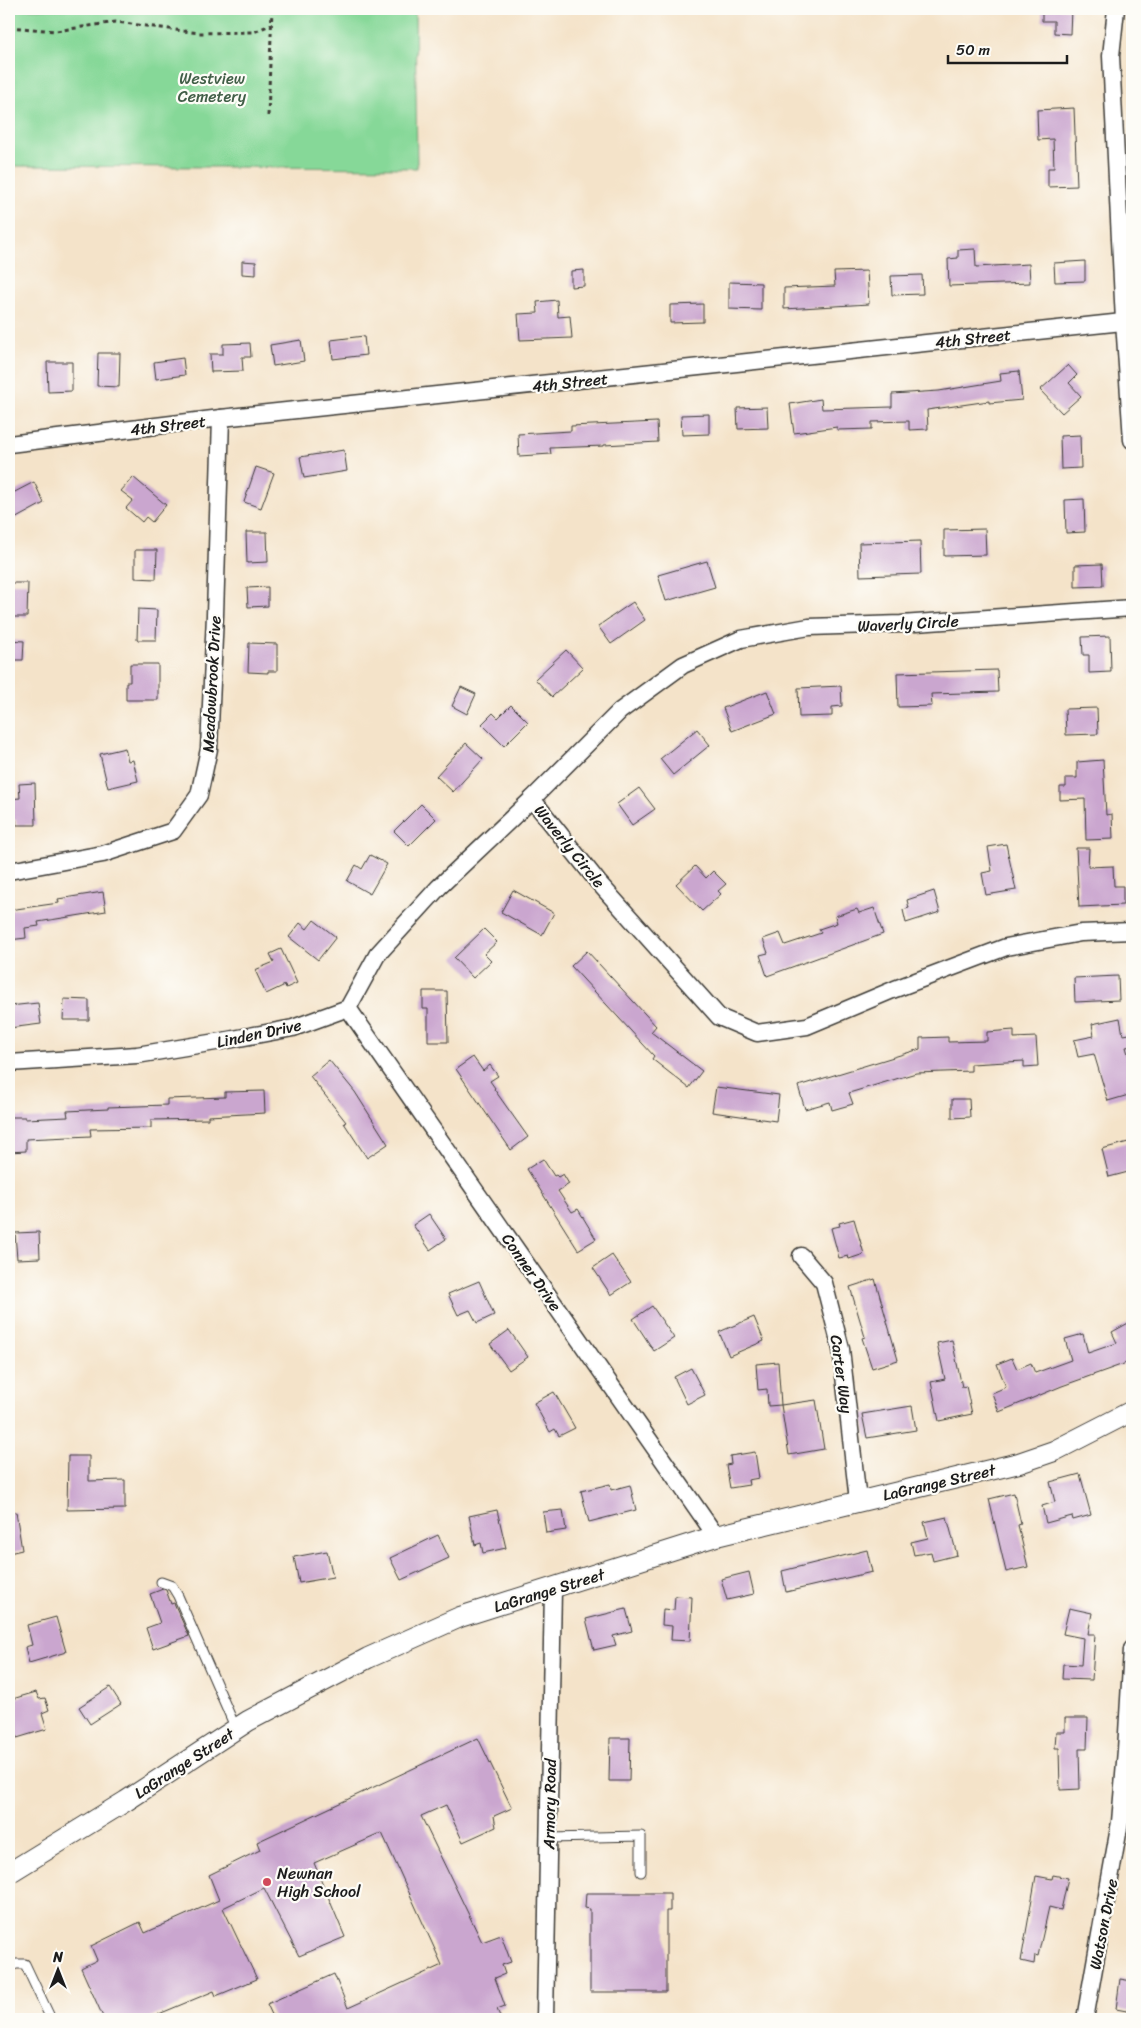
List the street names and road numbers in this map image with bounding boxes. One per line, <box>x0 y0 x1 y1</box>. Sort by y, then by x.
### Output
street label: 4th Street <box>934 320 1012 357</box>
street label: 4th Street <box>531 364 609 401</box>
street label: 4th Street <box>129 406 208 445</box>
street label: Waverly Circle <box>857 606 959 641</box>
street label: Meadowbrook Drive <box>193 615 230 753</box>
street label: Waverly Circle <box>526 798 613 895</box>
street label: Linden Drive <box>214 1010 304 1057</box>
street label: Conner Drive <box>494 1227 569 1318</box>
street label: Carter Way <box>822 1333 861 1416</box>
street label: LaGrange Street <box>880 1455 999 1510</box>
street label: LaGrange Street <box>490 1560 609 1621</box>
street label: LaGrange Street <box>128 1720 241 1807</box>
street label: Armory Road <box>534 1757 565 1851</box>
street label: Watson Drive <box>1080 1876 1126 1972</box>

